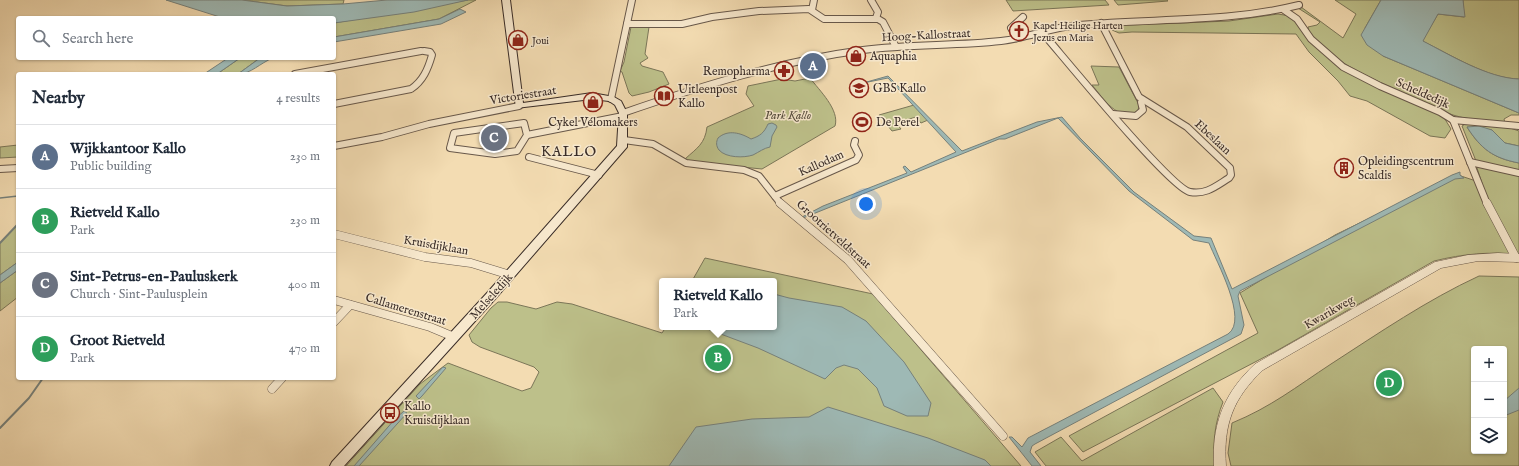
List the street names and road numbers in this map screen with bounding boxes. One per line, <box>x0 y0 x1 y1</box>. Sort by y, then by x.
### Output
street label: Hoog-Kallostraat <box>881 26 971 45</box>
street label: Scheldedijk <box>1394 75 1452 112</box>
street label: Victoriestraat <box>488 83 557 108</box>
street label: Ebeslaan <box>1191 117 1234 158</box>
street label: Kallodam <box>796 147 846 180</box>
street label: Grootrietveldstraat <box>793 197 874 272</box>
street label: Kruisdijklaan <box>402 232 470 259</box>
street label: Melseledijk <box>467 270 516 323</box>
street label: Callamerenstraat <box>364 290 448 329</box>
street label: Kwarikweg <box>1302 292 1357 333</box>

